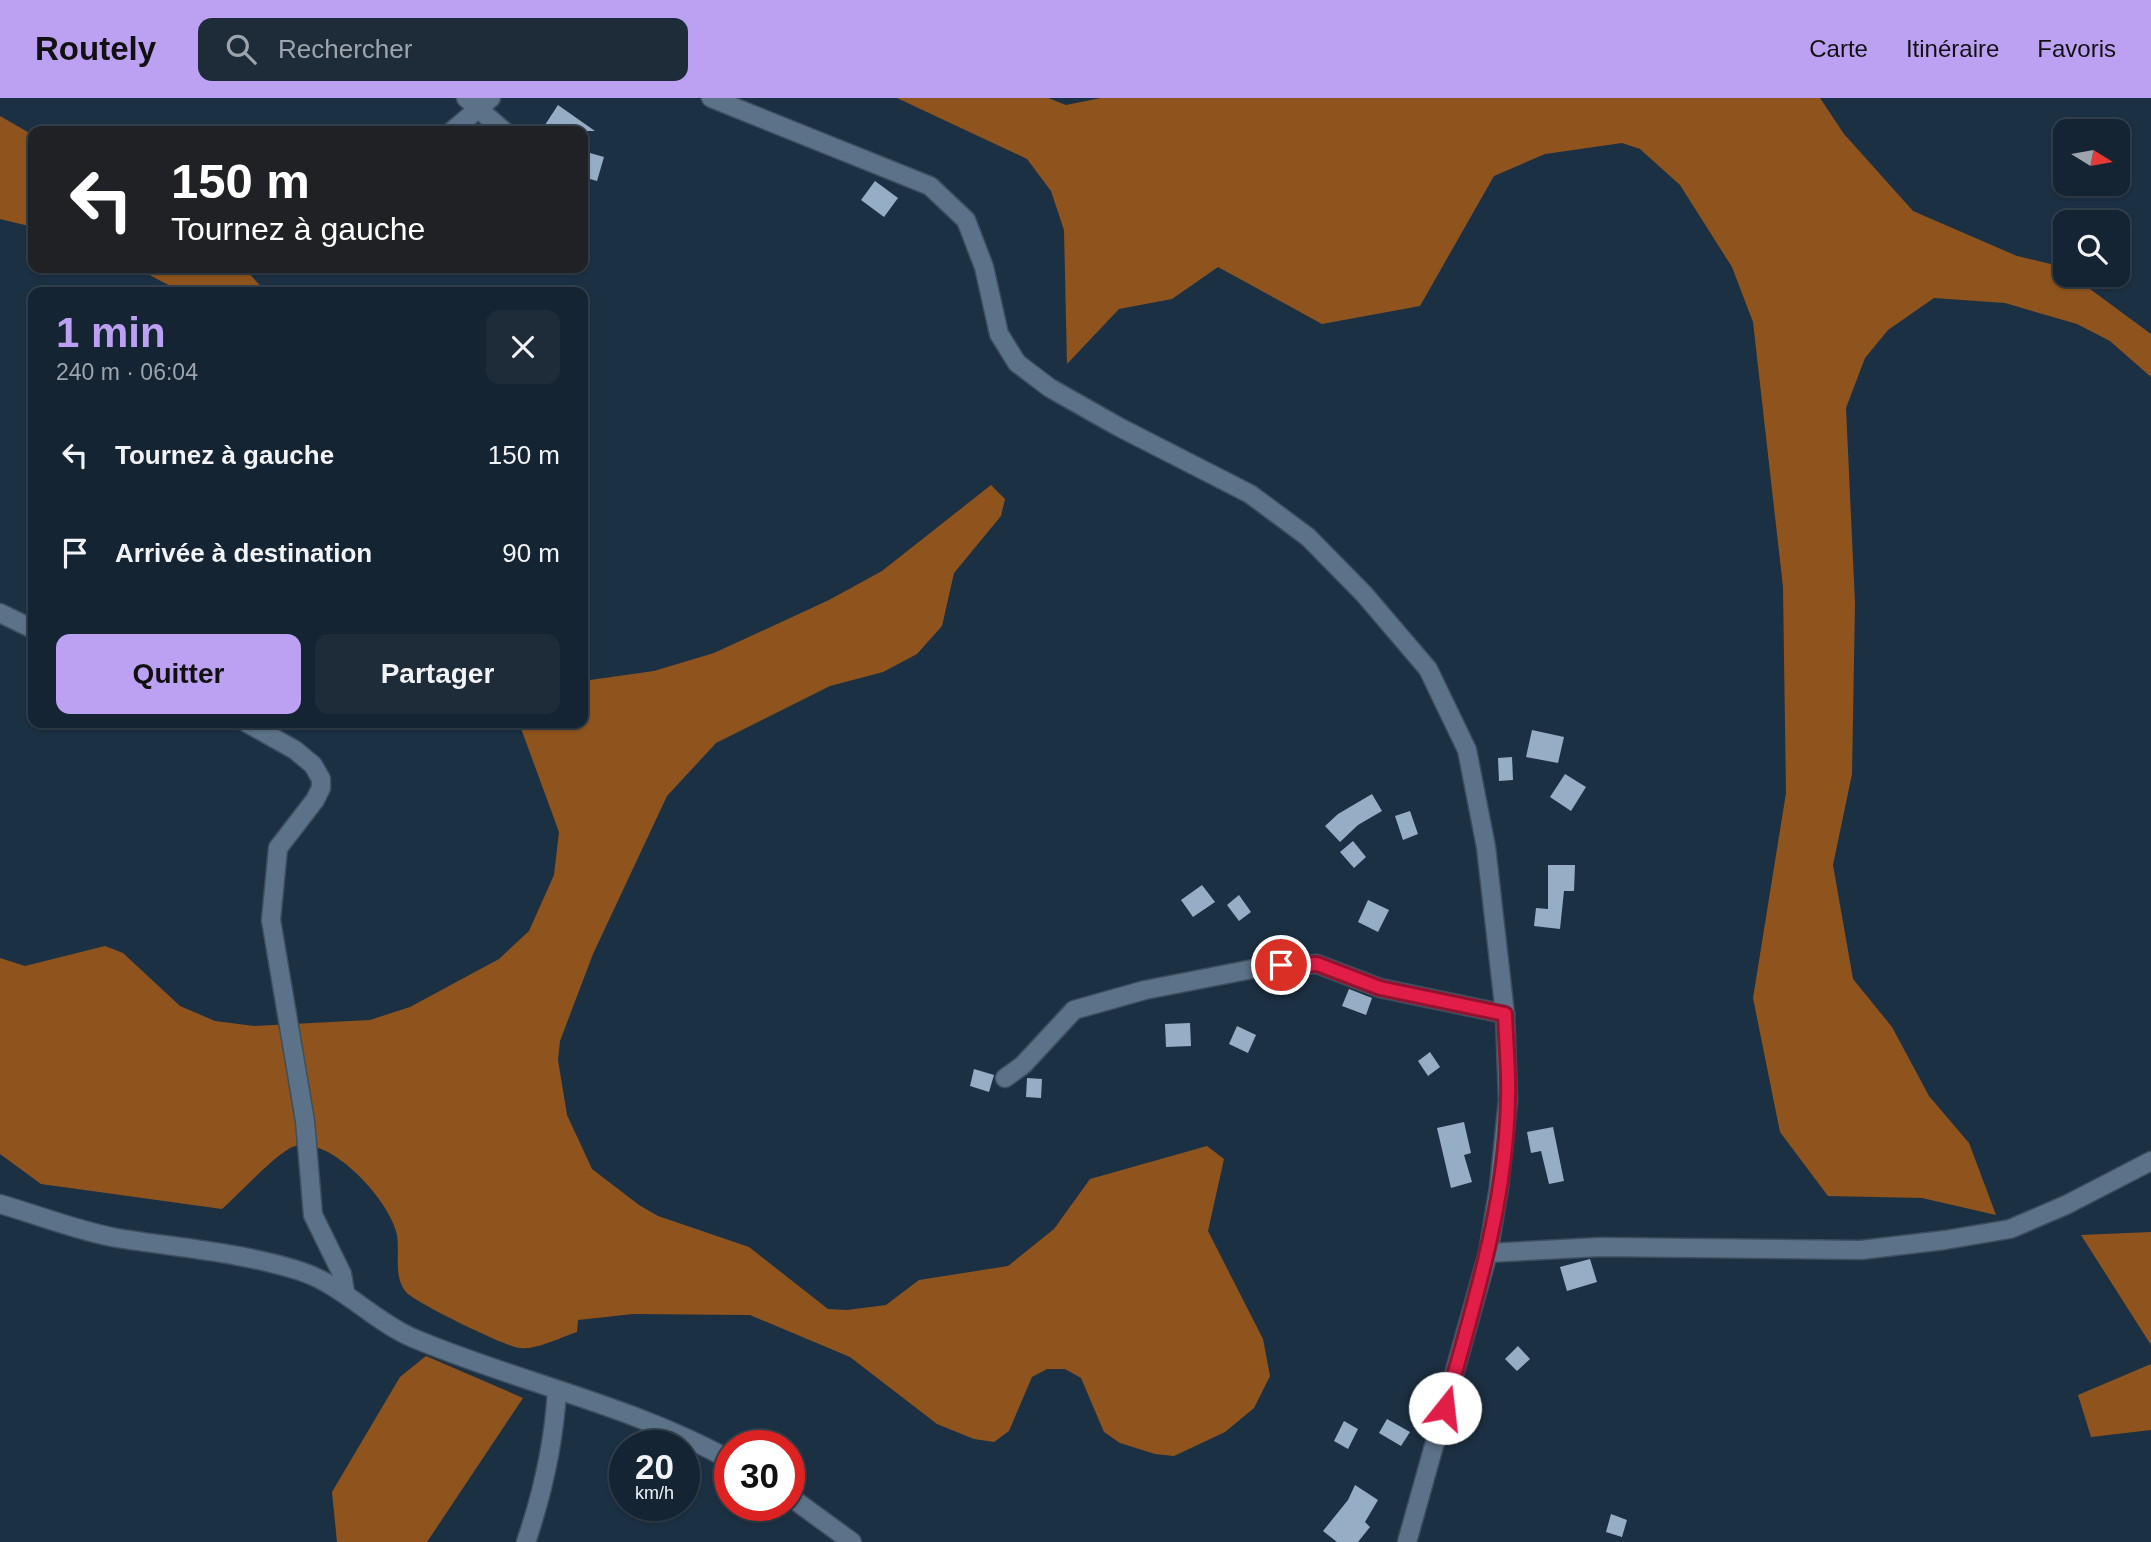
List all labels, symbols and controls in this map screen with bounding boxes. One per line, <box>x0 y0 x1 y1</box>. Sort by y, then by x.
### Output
search box <box>198 18 688 81</box>
text: Routely <box>35 30 156 67</box>
icon: search <box>222 30 260 68</box>
text: Rechercher <box>278 34 412 64</box>
text: Carte <box>1809 35 1868 62</box>
text: Itinéraire <box>1906 35 1999 62</box>
text: Favoris <box>2037 35 2116 62</box>
north arrow <box>2053 119 2130 196</box>
map controls <box>2053 119 2130 287</box>
icon: left <box>56 154 147 245</box>
text: 150 m <box>171 154 310 208</box>
button: search <box>2053 210 2130 287</box>
text: Tournez à gauche <box>171 211 425 247</box>
text: 1 min <box>56 309 166 356</box>
button: close <box>486 310 560 384</box>
text: 240 m · 06:04 <box>56 359 198 385</box>
icon: left <box>56 436 94 474</box>
text: Tournez à gauche <box>115 440 334 470</box>
text: 150 m <box>488 440 560 470</box>
icon: arrive <box>56 534 94 572</box>
text: Arrivée à destination <box>115 538 372 568</box>
text: 90 m <box>502 538 560 568</box>
button: Quitter <box>56 634 301 714</box>
button: Partager <box>315 634 560 714</box>
pin <box>1251 935 1311 995</box>
icon: arrive <box>1262 946 1300 984</box>
position arrow <box>1408 1371 1482 1445</box>
speed limit sign: 30 <box>714 1430 805 1521</box>
text: 20 <box>635 1447 674 1486</box>
text: km/h <box>635 1483 674 1503</box>

